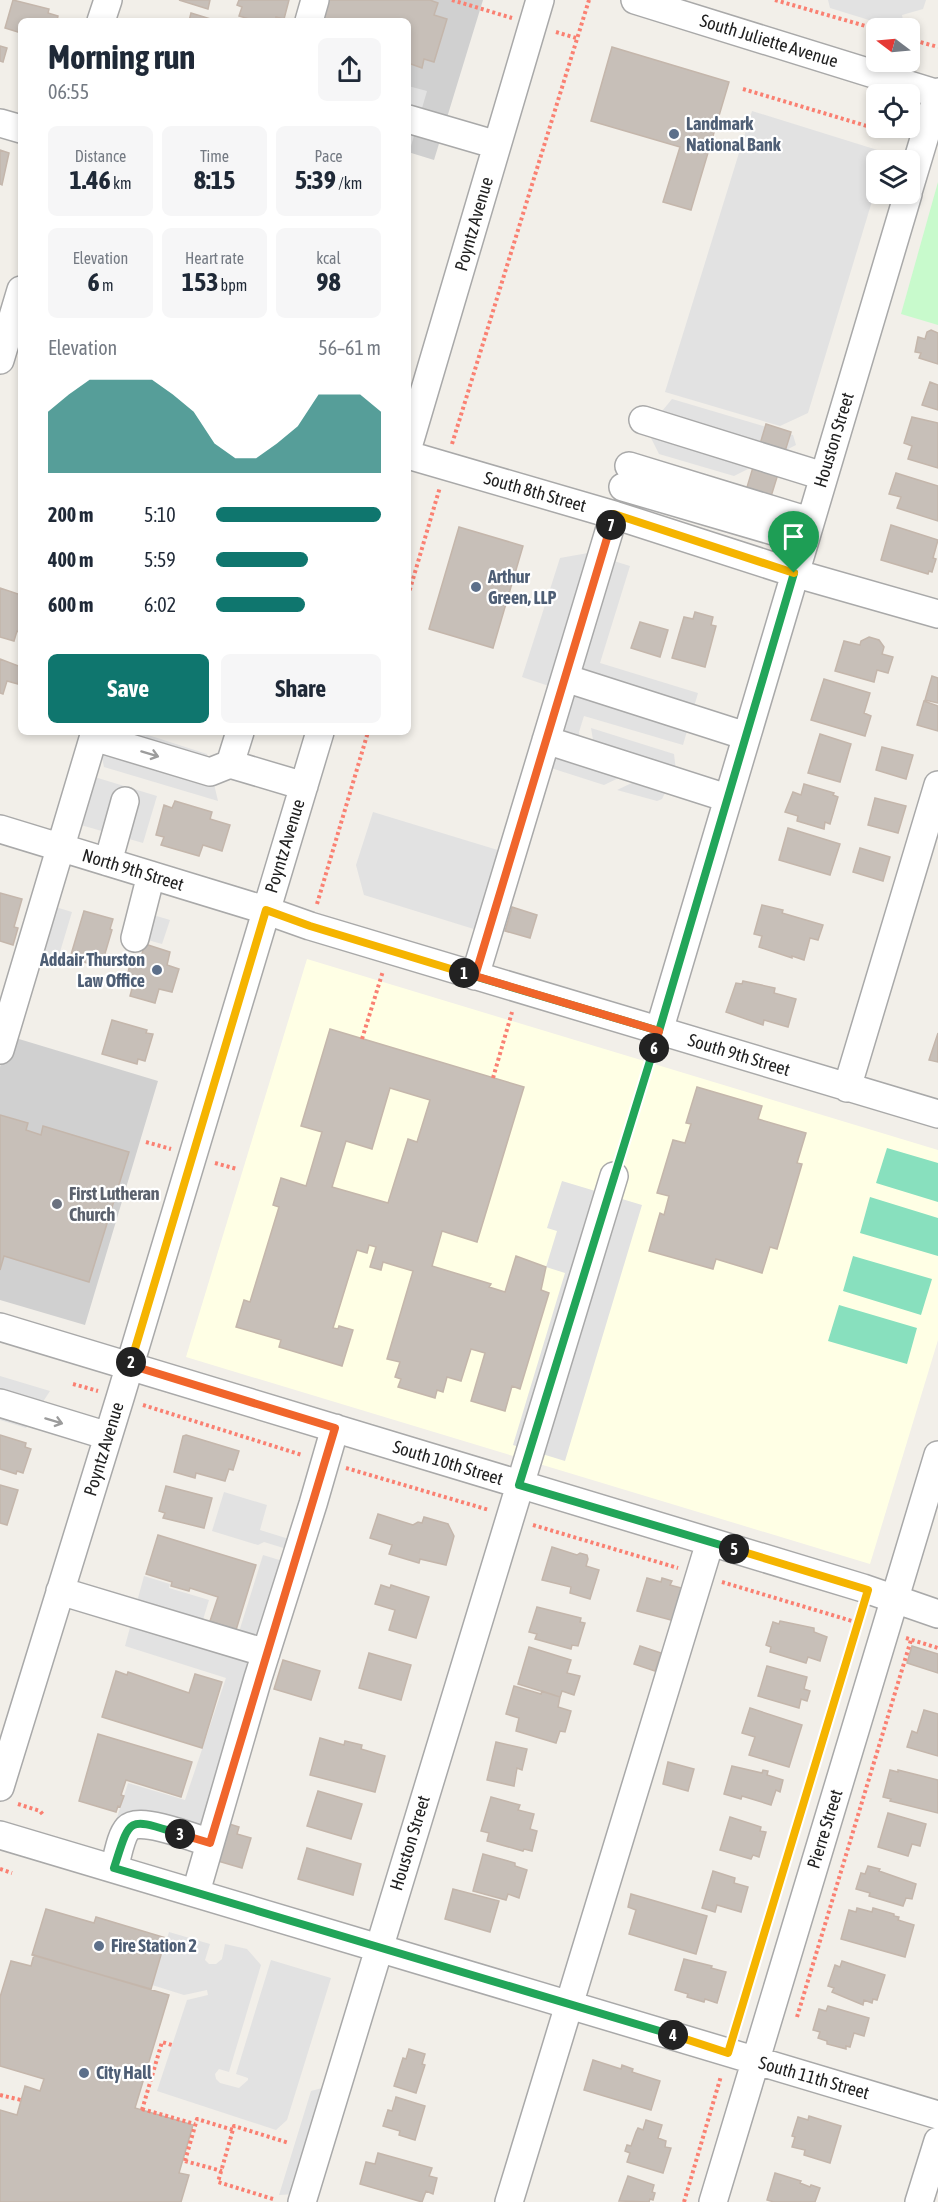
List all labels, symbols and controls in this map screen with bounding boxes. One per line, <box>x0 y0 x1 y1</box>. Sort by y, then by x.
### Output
street label: South Juliette Avenue <box>698 10 841 72</box>
north arrow <box>866 18 920 72</box>
map controls <box>866 18 920 204</box>
text: Morning run <box>48 38 195 76</box>
button: share <box>318 38 381 101</box>
text: 06:55 <box>48 80 89 103</box>
button: locate <box>866 84 920 138</box>
place label: Landmark National Bank <box>686 113 782 155</box>
marker: Landmark National Bank <box>667 127 681 141</box>
text: Distance <box>75 147 126 165</box>
text: Time <box>200 147 229 165</box>
text: Pace <box>314 147 343 165</box>
button: layers <box>866 150 920 204</box>
text: 1.46 <box>69 165 111 195</box>
text: 8:15 <box>194 165 235 195</box>
text: 5:39 <box>295 165 336 195</box>
text: km <box>111 174 132 192</box>
text: /km <box>336 174 362 192</box>
street label: Poyntz Avenue <box>450 174 497 273</box>
text: Elevation <box>73 249 128 267</box>
text: Heart rate <box>185 249 244 267</box>
text: kcal <box>316 249 341 267</box>
text: 6 <box>88 267 100 297</box>
text: 153 <box>182 267 218 297</box>
text: 98 <box>316 267 341 297</box>
text: m <box>100 276 113 294</box>
text: bpm <box>218 276 247 294</box>
text: Elevation <box>48 336 117 359</box>
text: 56–61 m <box>318 336 381 359</box>
street label: Houston Street <box>809 390 858 490</box>
street label: South 8th Street <box>482 467 589 516</box>
text: 200 m <box>48 503 93 526</box>
text: 5:10 <box>144 503 176 526</box>
pin: 7 <box>596 510 626 540</box>
pin <box>768 511 819 573</box>
text: 7 <box>607 516 615 534</box>
icon: arrive <box>777 520 810 553</box>
text: 400 m <box>48 548 93 571</box>
text: 5:59 <box>144 548 176 571</box>
place label: Arthur Green, LLP <box>487 566 556 608</box>
marker: Arthur Green, LLP <box>469 580 483 594</box>
text: 600 m <box>48 593 93 616</box>
text: 6:02 <box>144 593 176 616</box>
button: Save <box>48 654 209 723</box>
button: Share <box>221 654 381 723</box>
one-way arrow <box>140 749 159 760</box>
street label: Poyntz Avenue <box>260 796 309 895</box>
street label: North 9th Street <box>80 844 186 895</box>
place label: Addair Thurston Law Office <box>39 949 145 991</box>
pin: 1 <box>449 958 479 988</box>
marker: Addair Thurston Law Office <box>150 963 164 977</box>
text: 1 <box>460 964 468 982</box>
street label: South 9th Street <box>686 1029 793 1080</box>
pin: 6 <box>639 1033 669 1063</box>
text: 6 <box>650 1039 658 1057</box>
place label: First Lutheran Church <box>69 1183 160 1225</box>
marker: First Lutheran Church <box>50 1197 64 1211</box>
pin: 2 <box>116 1347 146 1377</box>
text: 2 <box>127 1353 135 1371</box>
street label: Poyntz Avenue <box>79 1399 128 1498</box>
one-way arrow <box>44 1416 63 1427</box>
street label: South 10th Street <box>391 1436 506 1489</box>
pin: 5 <box>719 1534 749 1564</box>
text: 5 <box>730 1540 738 1558</box>
street label: Pierre Street <box>803 1787 846 1871</box>
street label: Houston Street <box>385 1793 434 1893</box>
pin: 3 <box>165 1819 195 1849</box>
text: 3 <box>176 1825 184 1843</box>
place label: Fire Station 2 <box>111 1935 197 1956</box>
marker: Fire Station 2 <box>92 1939 106 1953</box>
pin: 4 <box>658 2020 688 2050</box>
text: 4 <box>669 2026 677 2044</box>
street label: South 11th Street <box>757 2052 872 2103</box>
place label: City Hall <box>96 2062 152 2083</box>
marker: City Hall <box>77 2066 91 2080</box>

